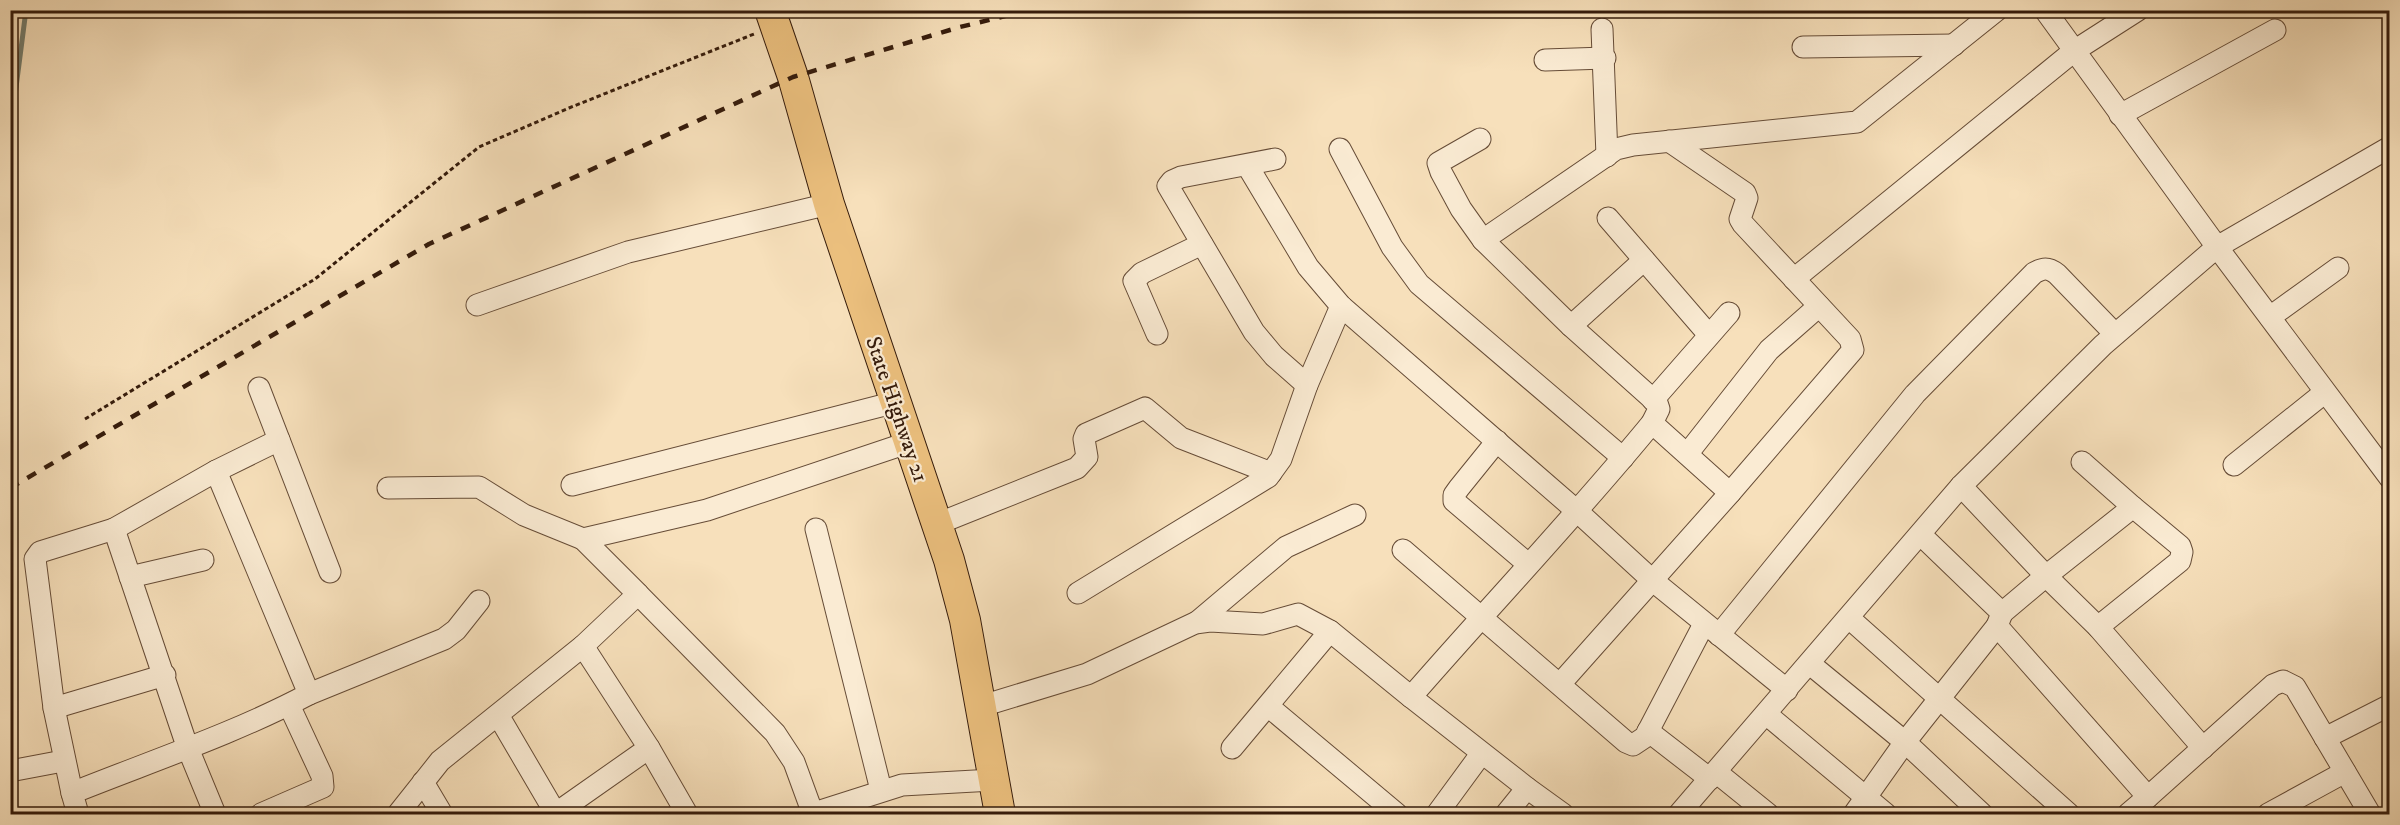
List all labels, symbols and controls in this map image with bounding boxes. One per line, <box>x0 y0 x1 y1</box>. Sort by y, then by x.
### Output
street label: State Highway 21 <box>859 333 934 486</box>

